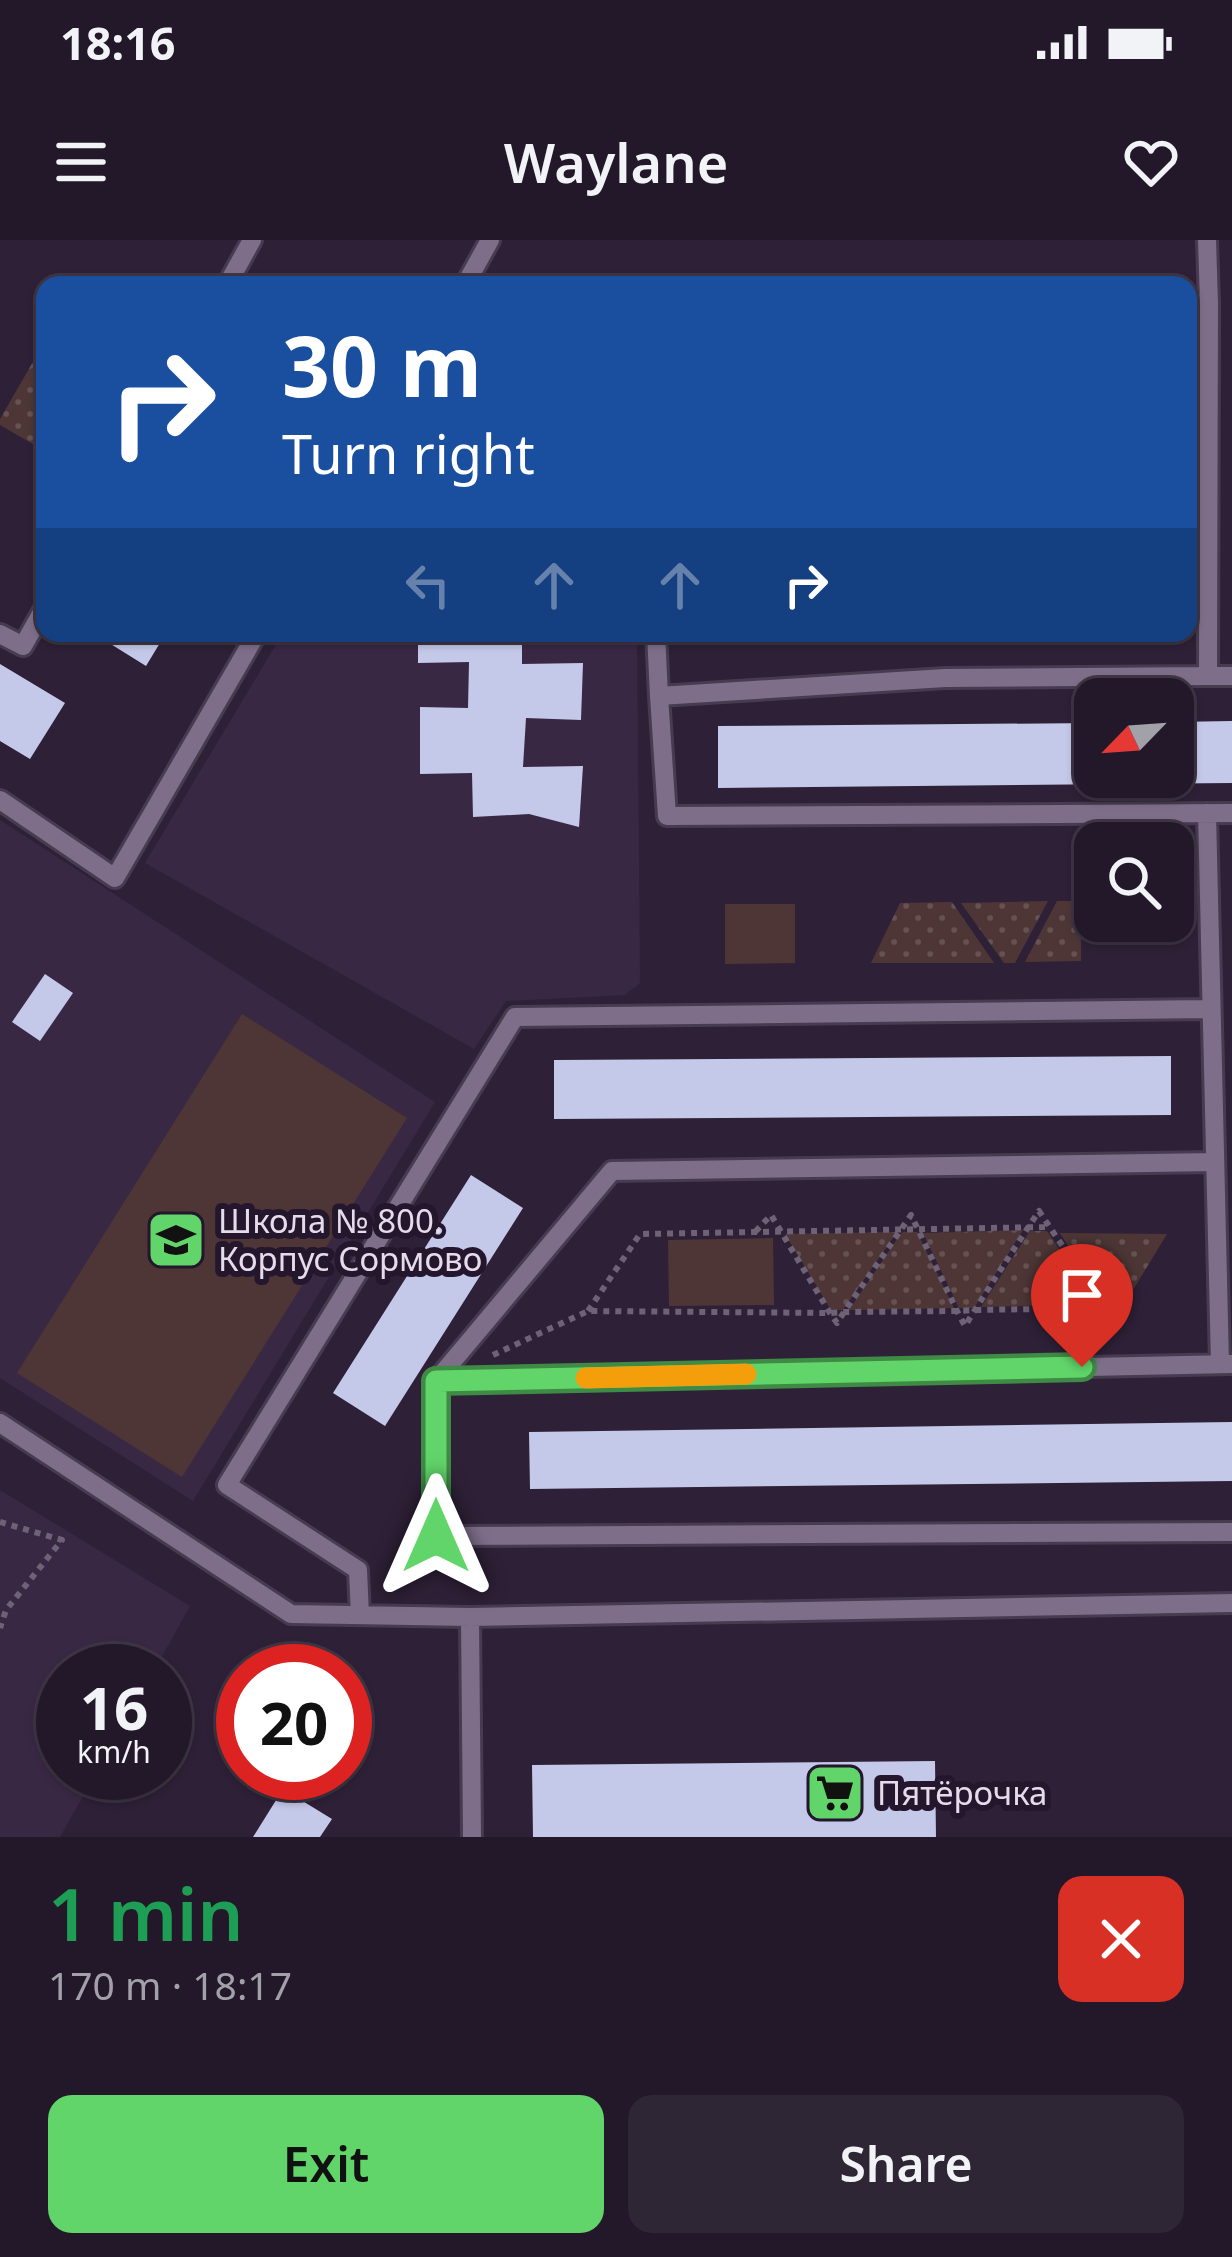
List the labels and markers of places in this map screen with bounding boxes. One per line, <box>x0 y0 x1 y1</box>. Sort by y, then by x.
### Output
place label: Школа № 800. Корпус Сормово <box>218 1198 482 1281</box>
school or university icon: Школа № 800. Корпус Сормово <box>145 1209 207 1271</box>
pin <box>1031 1244 1133 1367</box>
supermarket icon: Пятёрочка <box>804 1762 866 1824</box>
place label: Пятёрочка <box>877 1770 1047 1815</box>

